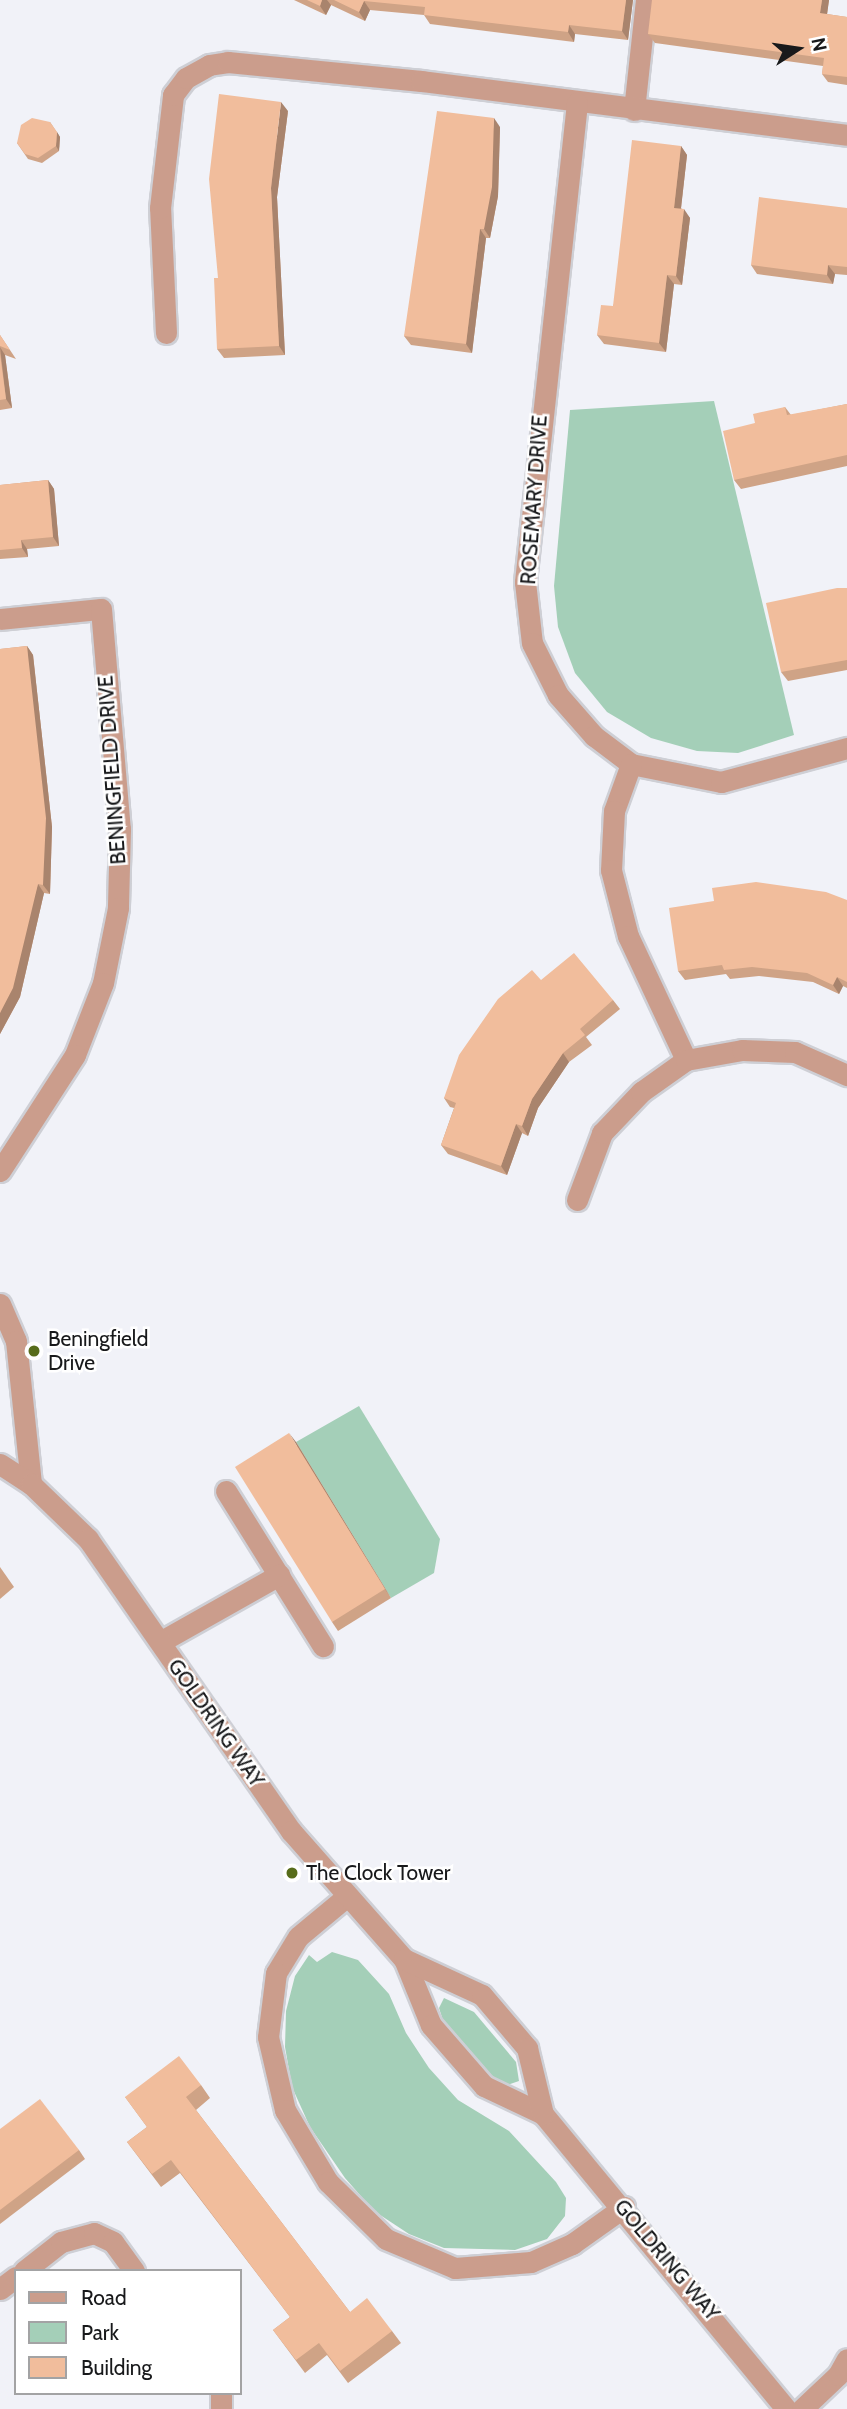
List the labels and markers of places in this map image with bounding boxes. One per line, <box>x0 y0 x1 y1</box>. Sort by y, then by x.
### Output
place label: Beningfield Drive <box>48 1326 148 1376</box>
marker: Beningfield Drive <box>26 1343 42 1359</box>
place label: The Clock Tower <box>306 1860 450 1886</box>
marker: The Clock Tower <box>284 1865 300 1881</box>

